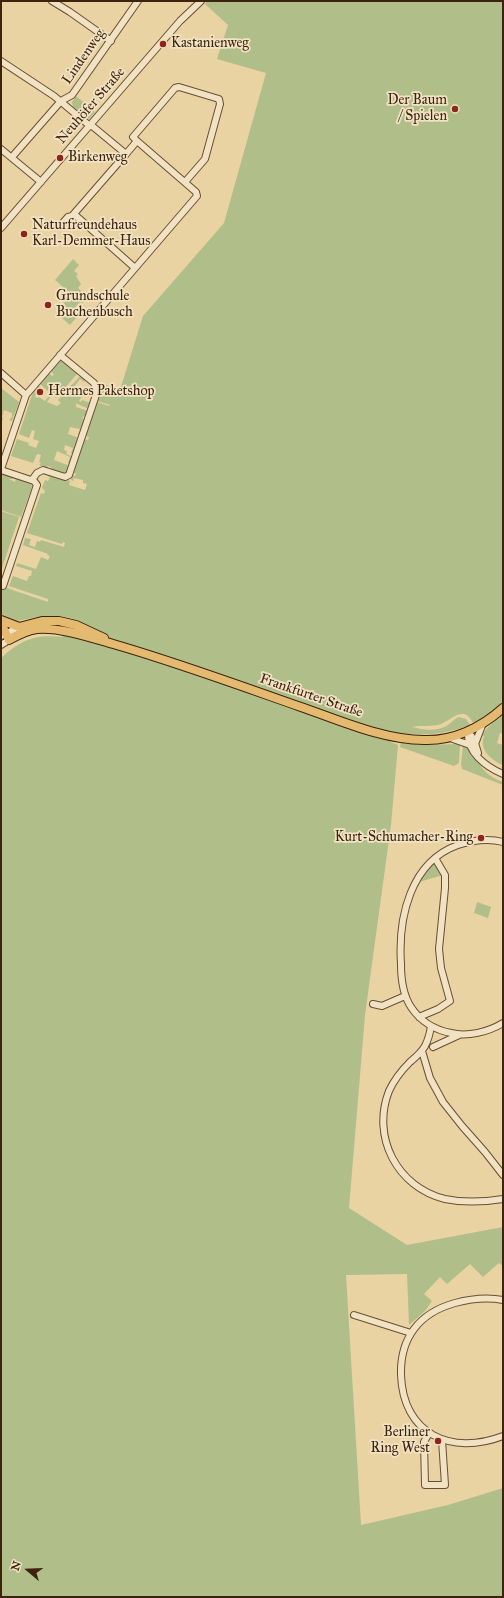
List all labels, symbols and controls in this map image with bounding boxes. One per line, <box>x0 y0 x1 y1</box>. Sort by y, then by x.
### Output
street label: Lindenweg <box>59 26 109 88</box>
place label: Kastanienweg <box>171 36 249 52</box>
marker: Kastanienweg <box>158 39 168 49</box>
street label: Neuhöfer Straße <box>53 64 129 148</box>
place label: Der Baum / Spielen <box>387 93 447 126</box>
marker: Der Baum / Spielen <box>450 104 460 114</box>
place label: Birkenweg <box>68 150 127 166</box>
marker: Birkenweg <box>55 153 65 163</box>
place label: Naturfreundehaus Karl-Demmer-Haus <box>32 218 150 250</box>
marker: Naturfreundehaus Karl-Demmer-Haus <box>19 229 29 239</box>
place label: Grundschule Buchenbusch <box>56 289 133 322</box>
marker: Grundschule Buchenbusch <box>43 300 53 310</box>
place label: Hermes Paketshop <box>48 384 155 400</box>
marker: Hermes Paketshop <box>35 387 45 397</box>
street label: Frankfurter Straße <box>257 671 365 721</box>
place label: Kurt-Schumacher-Ring <box>335 830 473 846</box>
marker: Kurt-Schumacher-Ring <box>476 833 486 843</box>
place label: Berliner Ring West <box>371 1425 430 1458</box>
marker: Berliner Ring West <box>433 1436 443 1446</box>
north arrow <box>8 1550 48 1590</box>
text: N <box>9 1559 24 1572</box>

